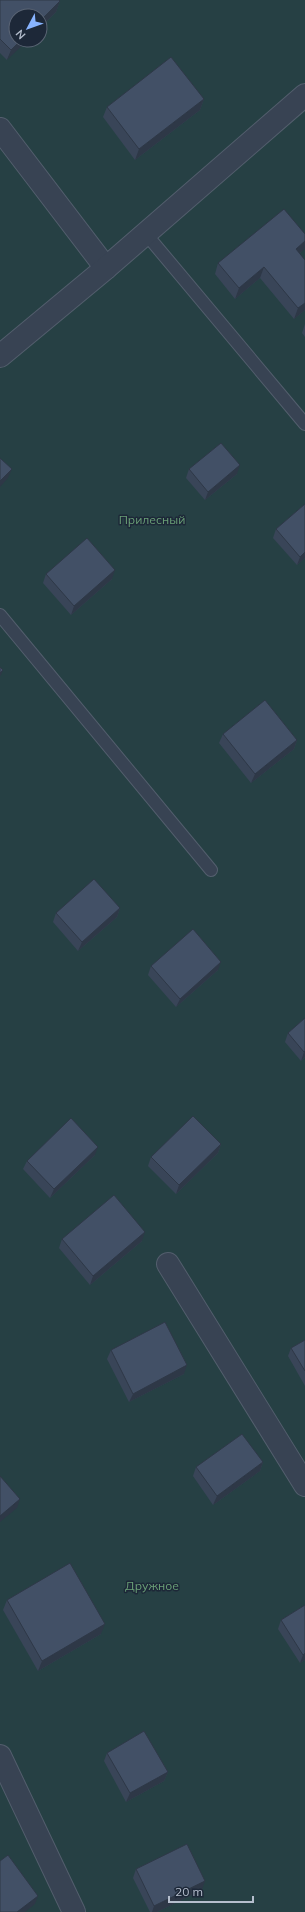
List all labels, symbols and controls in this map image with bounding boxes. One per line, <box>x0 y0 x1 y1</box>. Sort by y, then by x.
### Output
north arrow <box>8 8 48 48</box>
text: N <box>12 27 28 42</box>
park label: Прилесный <box>119 512 185 527</box>
park label: Дружное <box>125 1578 179 1593</box>
scale bar <box>169 1878 253 1904</box>
text: 20 m <box>175 1884 203 1899</box>

